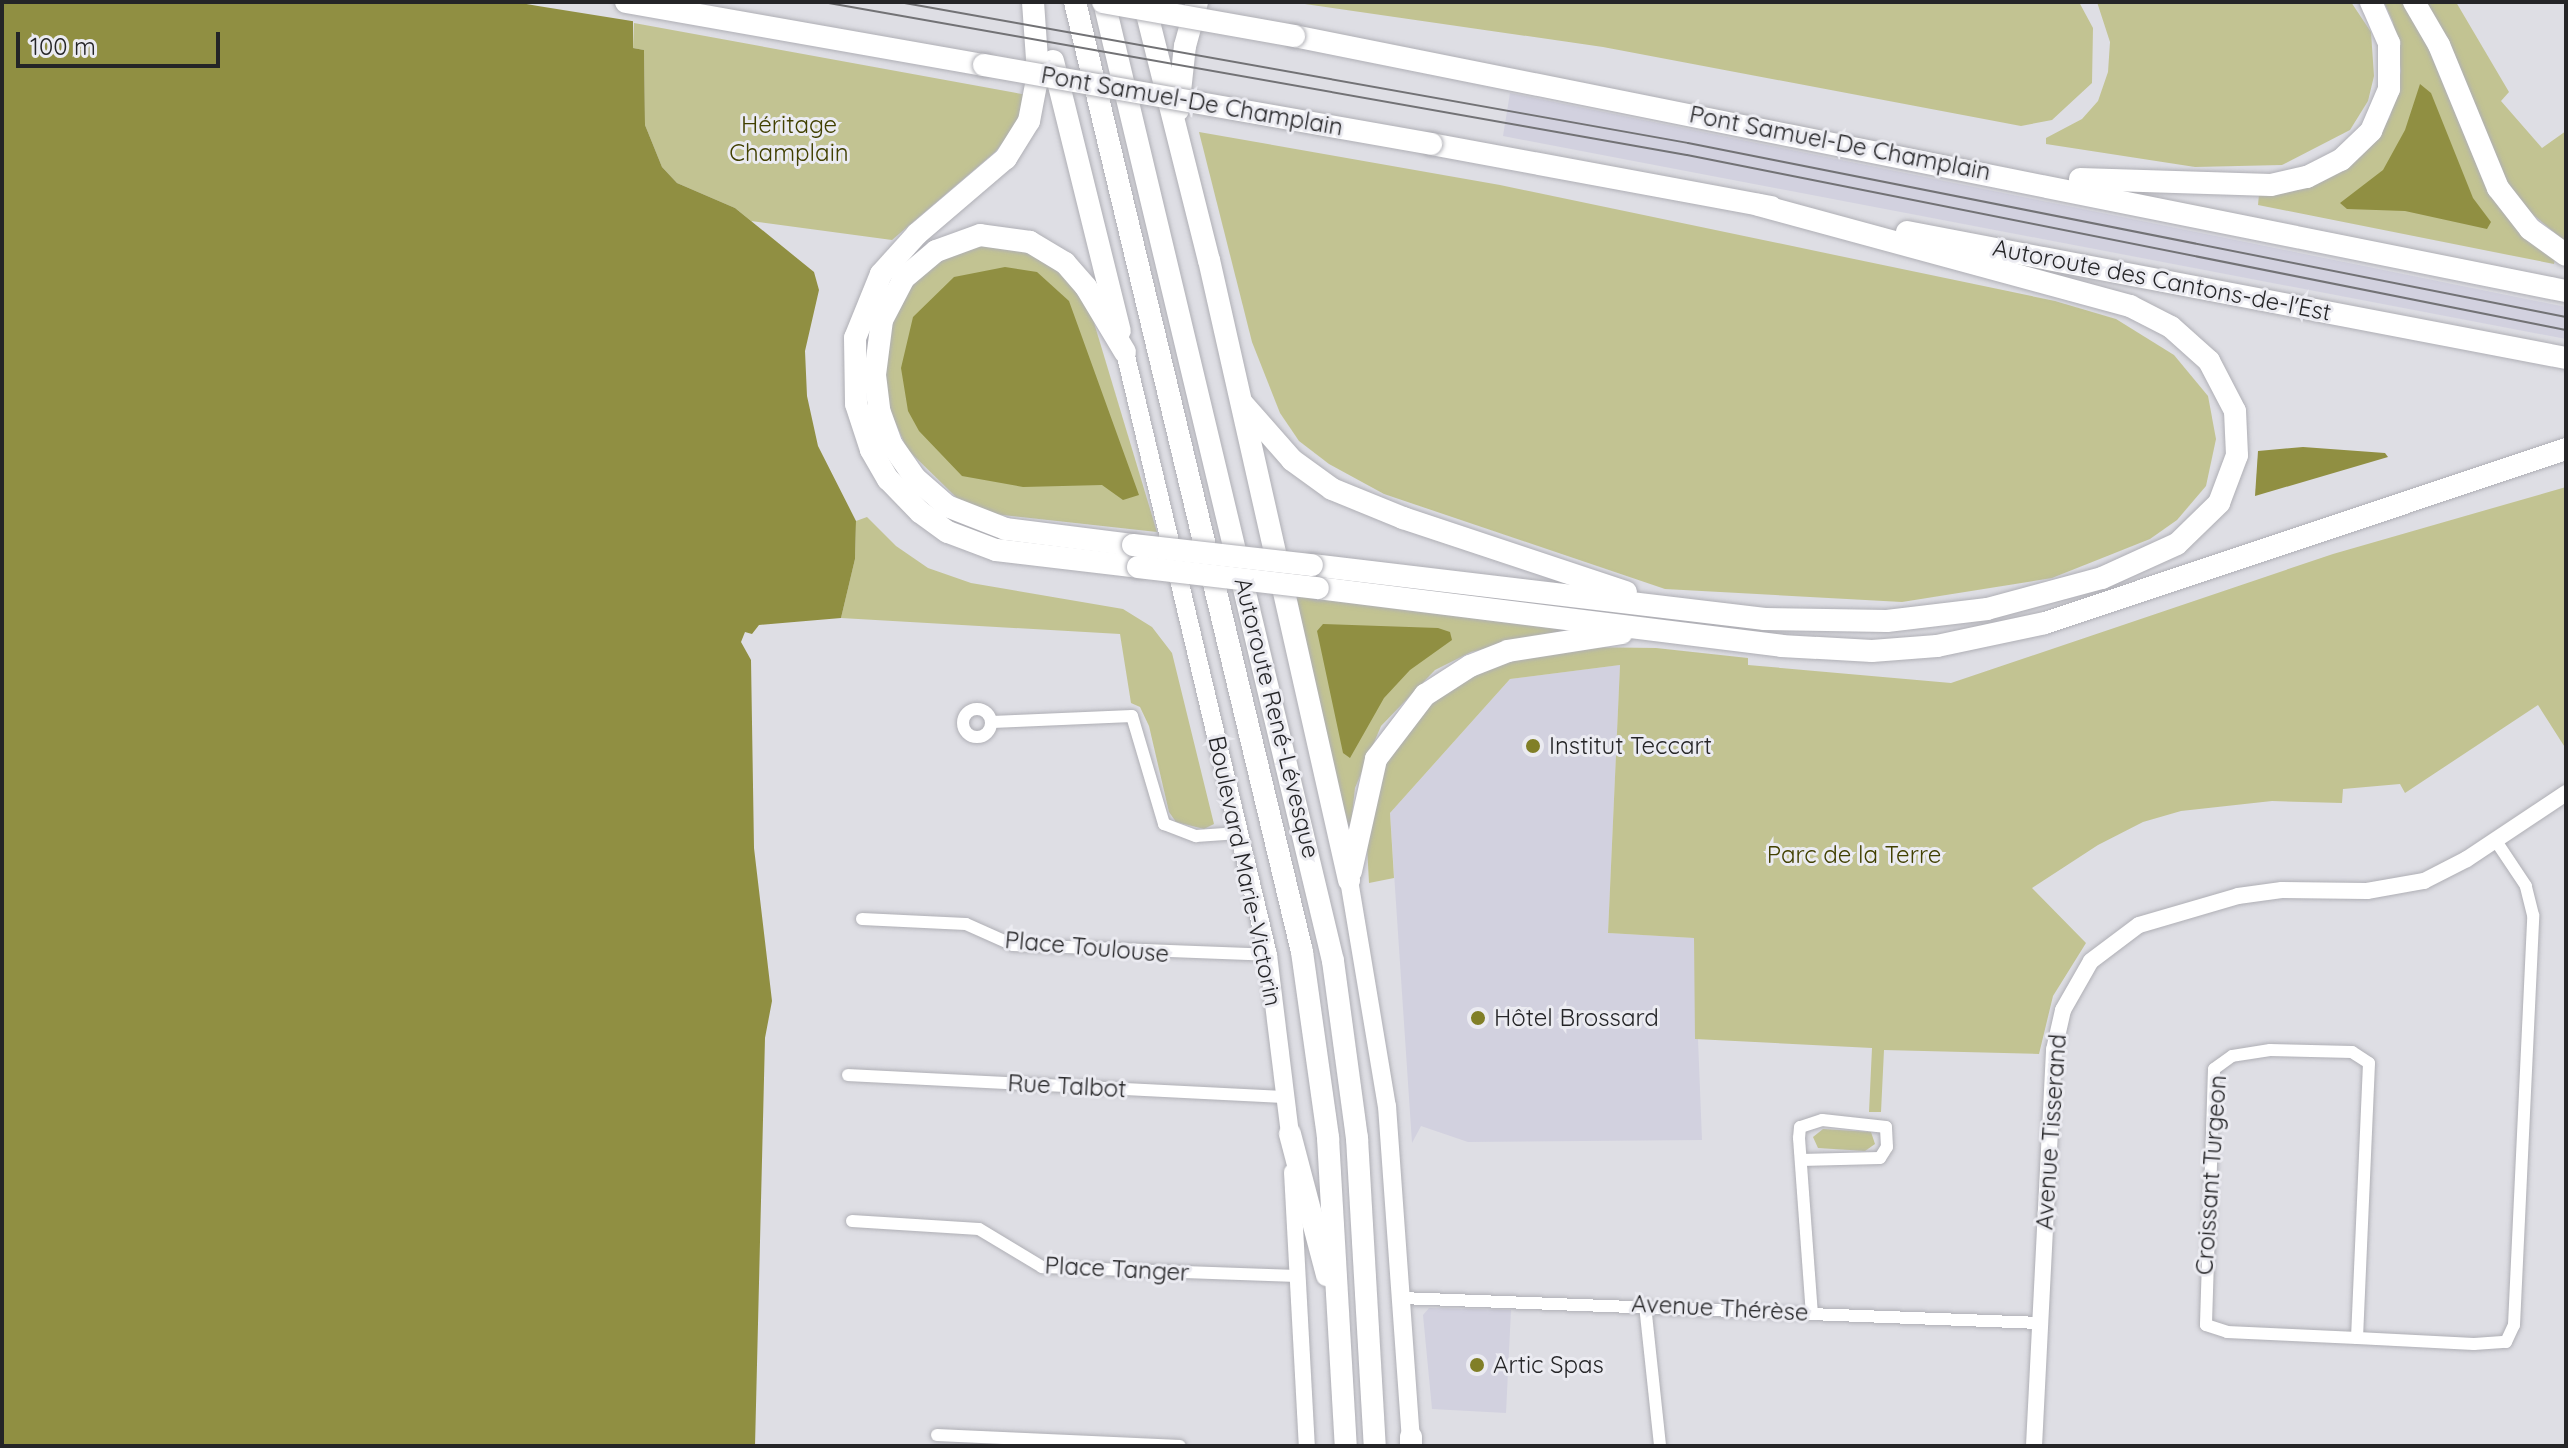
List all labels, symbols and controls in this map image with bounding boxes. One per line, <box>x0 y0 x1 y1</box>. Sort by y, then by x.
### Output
scale bar <box>20 16 224 66</box>
text: 100 m <box>30 31 96 61</box>
street label: Pont Samuel-De Champlain <box>1039 60 1345 142</box>
street label: Pont Samuel-De Champlain <box>1687 100 1993 186</box>
park label: Héritage Champlain <box>729 111 849 167</box>
street label: Autoroute des Cantons-de-l'Est <box>1990 233 2334 327</box>
street label: Autoroute René-Lévesque <box>1228 575 1326 861</box>
place label: Institut Teccart <box>1549 732 1712 760</box>
street label: Boulevard Marie-Victorin <box>1202 733 1288 1009</box>
marker: Institut Teccart <box>1524 737 1542 755</box>
park label: Parc de la Terre <box>1767 841 1941 869</box>
street label: Place Toulouse <box>1004 925 1170 969</box>
place label: Hôtel Brossard <box>1494 1004 1659 1032</box>
marker: Hôtel Brossard <box>1469 1009 1487 1027</box>
street label: Avenue Tisserand <box>2030 1033 2072 1231</box>
street label: Rue Talbot <box>1007 1069 1127 1103</box>
street label: Croissant Turgeon <box>2190 1074 2232 1276</box>
street label: Place Tanger <box>1044 1251 1190 1287</box>
street label: Avenue Thérèse <box>1631 1289 1809 1327</box>
place label: Artic Spas <box>1493 1351 1604 1379</box>
marker: Artic Spas <box>1468 1356 1486 1374</box>

